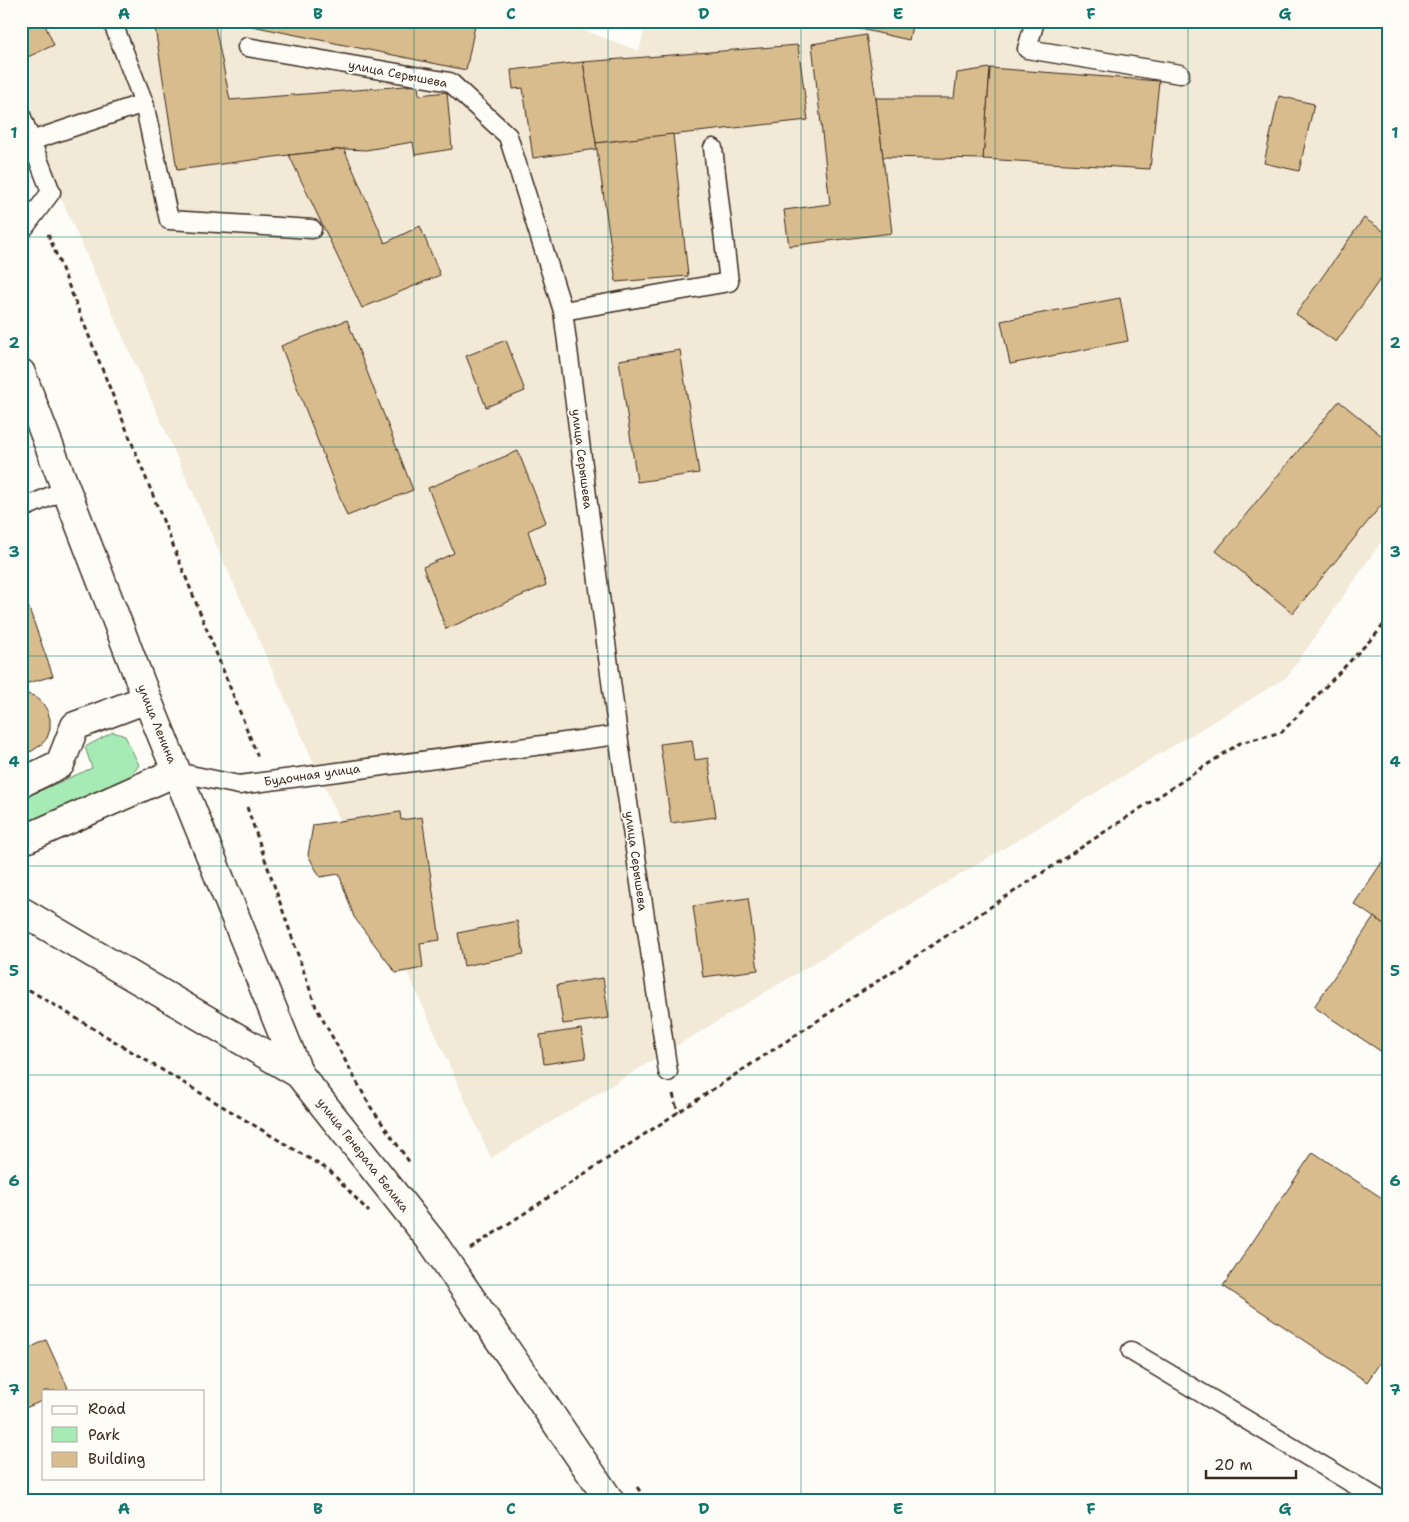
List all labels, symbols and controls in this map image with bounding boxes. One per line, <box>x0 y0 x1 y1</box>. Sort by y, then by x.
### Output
text: A <box>118 3 130 24</box>
text: B <box>313 3 323 24</box>
text: C <box>506 3 516 24</box>
text: D <box>698 3 710 24</box>
text: E <box>893 3 903 24</box>
text: F <box>1086 3 1096 24</box>
text: G <box>1279 3 1292 24</box>
street label: улица Серышева <box>347 57 449 92</box>
text: 1 <box>10 122 18 143</box>
text: 1 <box>1391 122 1399 143</box>
text: 2 <box>8 332 20 353</box>
text: 2 <box>1389 332 1401 353</box>
street label: улица Серышева <box>568 408 596 510</box>
text: 3 <box>8 541 20 562</box>
text: 3 <box>1389 541 1401 562</box>
street label: улица Ленина <box>134 682 180 767</box>
text: 4 <box>8 751 20 772</box>
text: 4 <box>1389 751 1401 772</box>
street label: Будочная улица <box>263 760 362 790</box>
street label: улица Серышева <box>621 810 651 912</box>
text: 5 <box>9 960 19 981</box>
text: 5 <box>1390 960 1400 981</box>
street label: улица Генерала Белика <box>313 1095 413 1216</box>
text: 6 <box>8 1170 20 1191</box>
text: 6 <box>1389 1170 1401 1191</box>
text: 7 <box>8 1379 20 1400</box>
text: 7 <box>1389 1379 1401 1400</box>
legend <box>42 1390 205 1480</box>
text: Road <box>88 1399 126 1419</box>
text: Park <box>88 1425 120 1445</box>
scale bar <box>1206 1447 1296 1479</box>
text: Building <box>88 1449 145 1469</box>
text: 20 m <box>1214 1455 1253 1475</box>
text: A <box>118 1498 130 1519</box>
text: B <box>313 1498 323 1519</box>
text: C <box>506 1498 516 1519</box>
text: D <box>698 1498 710 1519</box>
text: E <box>893 1498 903 1519</box>
text: F <box>1086 1498 1096 1519</box>
text: G <box>1279 1498 1292 1519</box>

